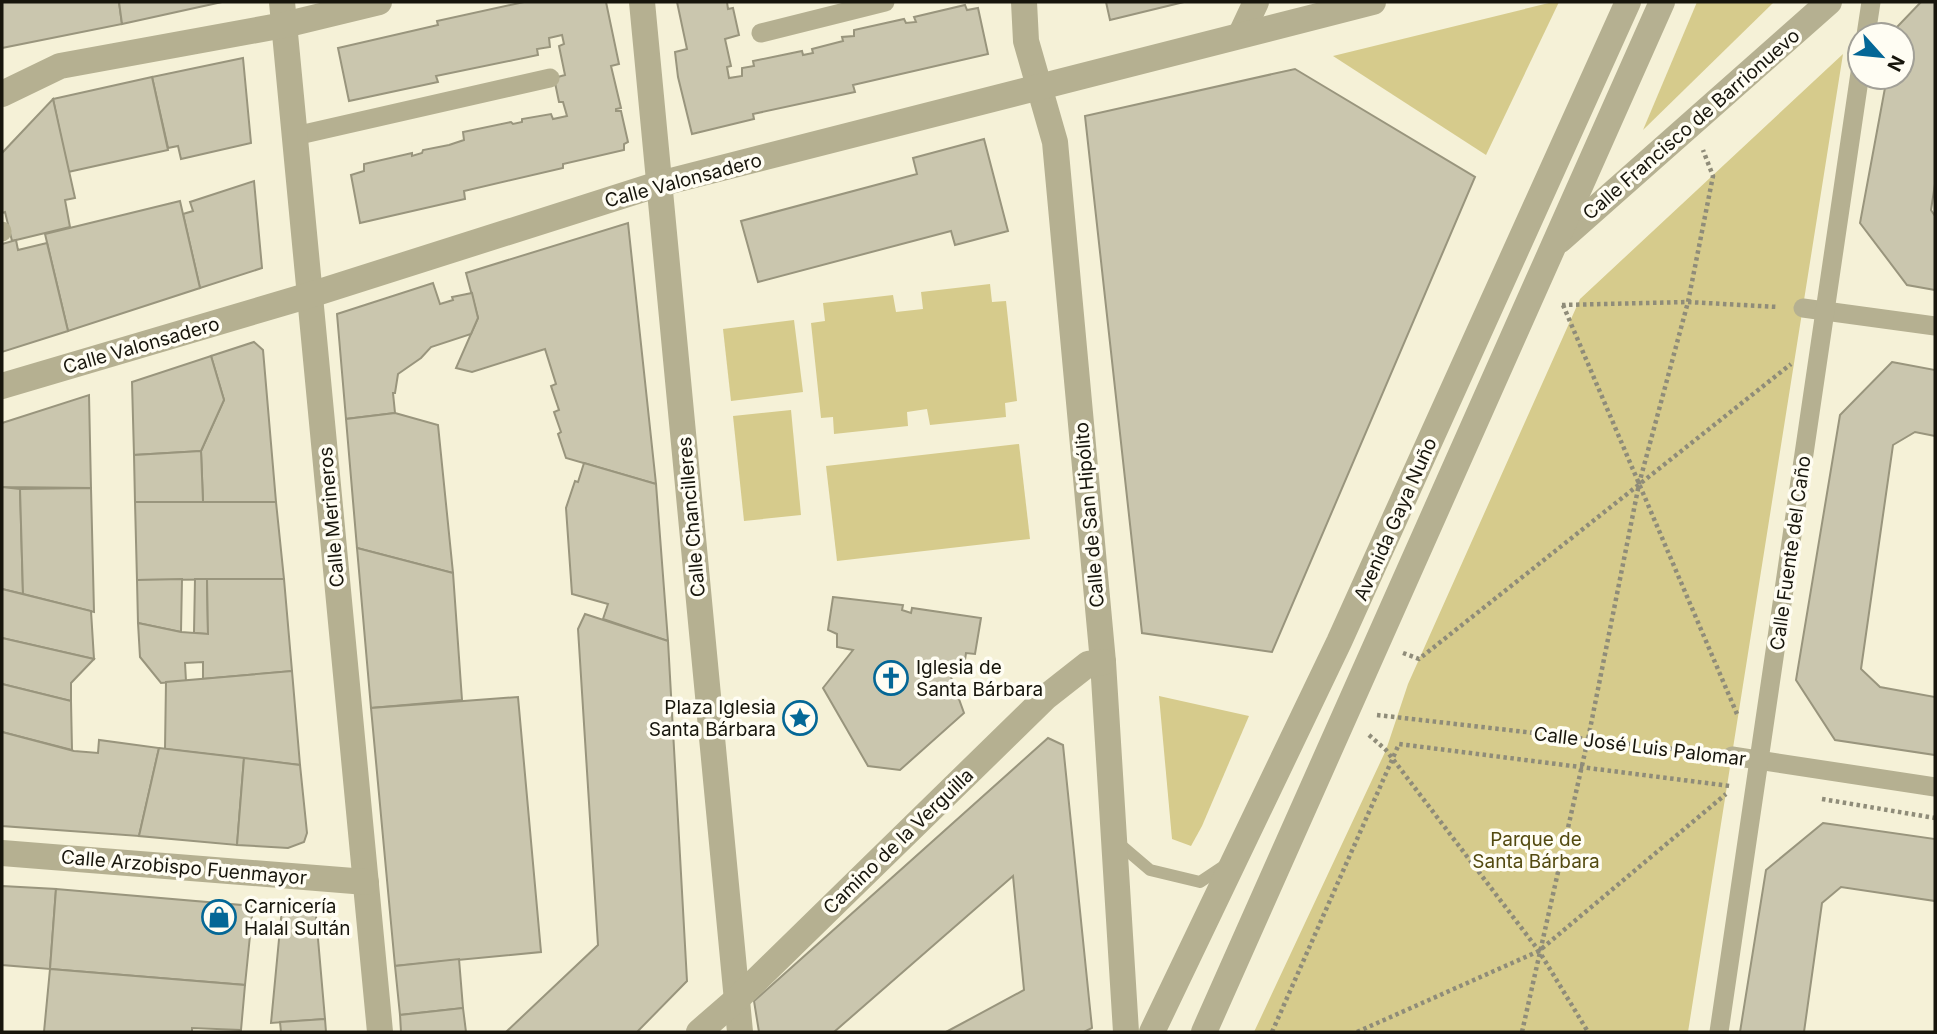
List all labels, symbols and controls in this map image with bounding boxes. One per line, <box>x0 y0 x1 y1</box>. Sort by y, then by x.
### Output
north arrow <box>1846 21 1916 91</box>
street label: Calle Francisco de Barrionuevo <box>1578 24 1804 225</box>
text: N <box>1882 52 1909 75</box>
street label: Calle Valonsadero <box>602 148 764 213</box>
street label: Calle Valonsadero <box>60 312 222 379</box>
street label: Calle de San Hipólito <box>1070 421 1109 609</box>
street label: Avenida Gaya Nuño <box>1349 434 1442 604</box>
street label: Calle Chancilleres <box>673 436 710 598</box>
street label: Calle Merineros <box>314 446 349 588</box>
street label: Calle Fuente del Caño <box>1765 454 1816 652</box>
place label: Iglesia de Santa Bárbara <box>916 656 1043 701</box>
church icon: Iglesia de Santa Bárbara <box>872 659 910 697</box>
place label: Plaza Iglesia Santa Bárbara <box>649 696 776 741</box>
place icon: Plaza Iglesia Santa Bárbara <box>781 699 819 737</box>
street label: Calle José Luis Palomar <box>1532 722 1748 771</box>
street label: Camino de la Verguilla <box>818 764 978 919</box>
park label: Parque de Santa Bárbara <box>1472 828 1600 873</box>
street label: Calle Arzobispo Fuenmayor <box>60 845 308 890</box>
place label: Carnicería Halal Sultán <box>244 895 351 940</box>
shop icon: Carnicería Halal Sultán <box>200 898 238 936</box>

